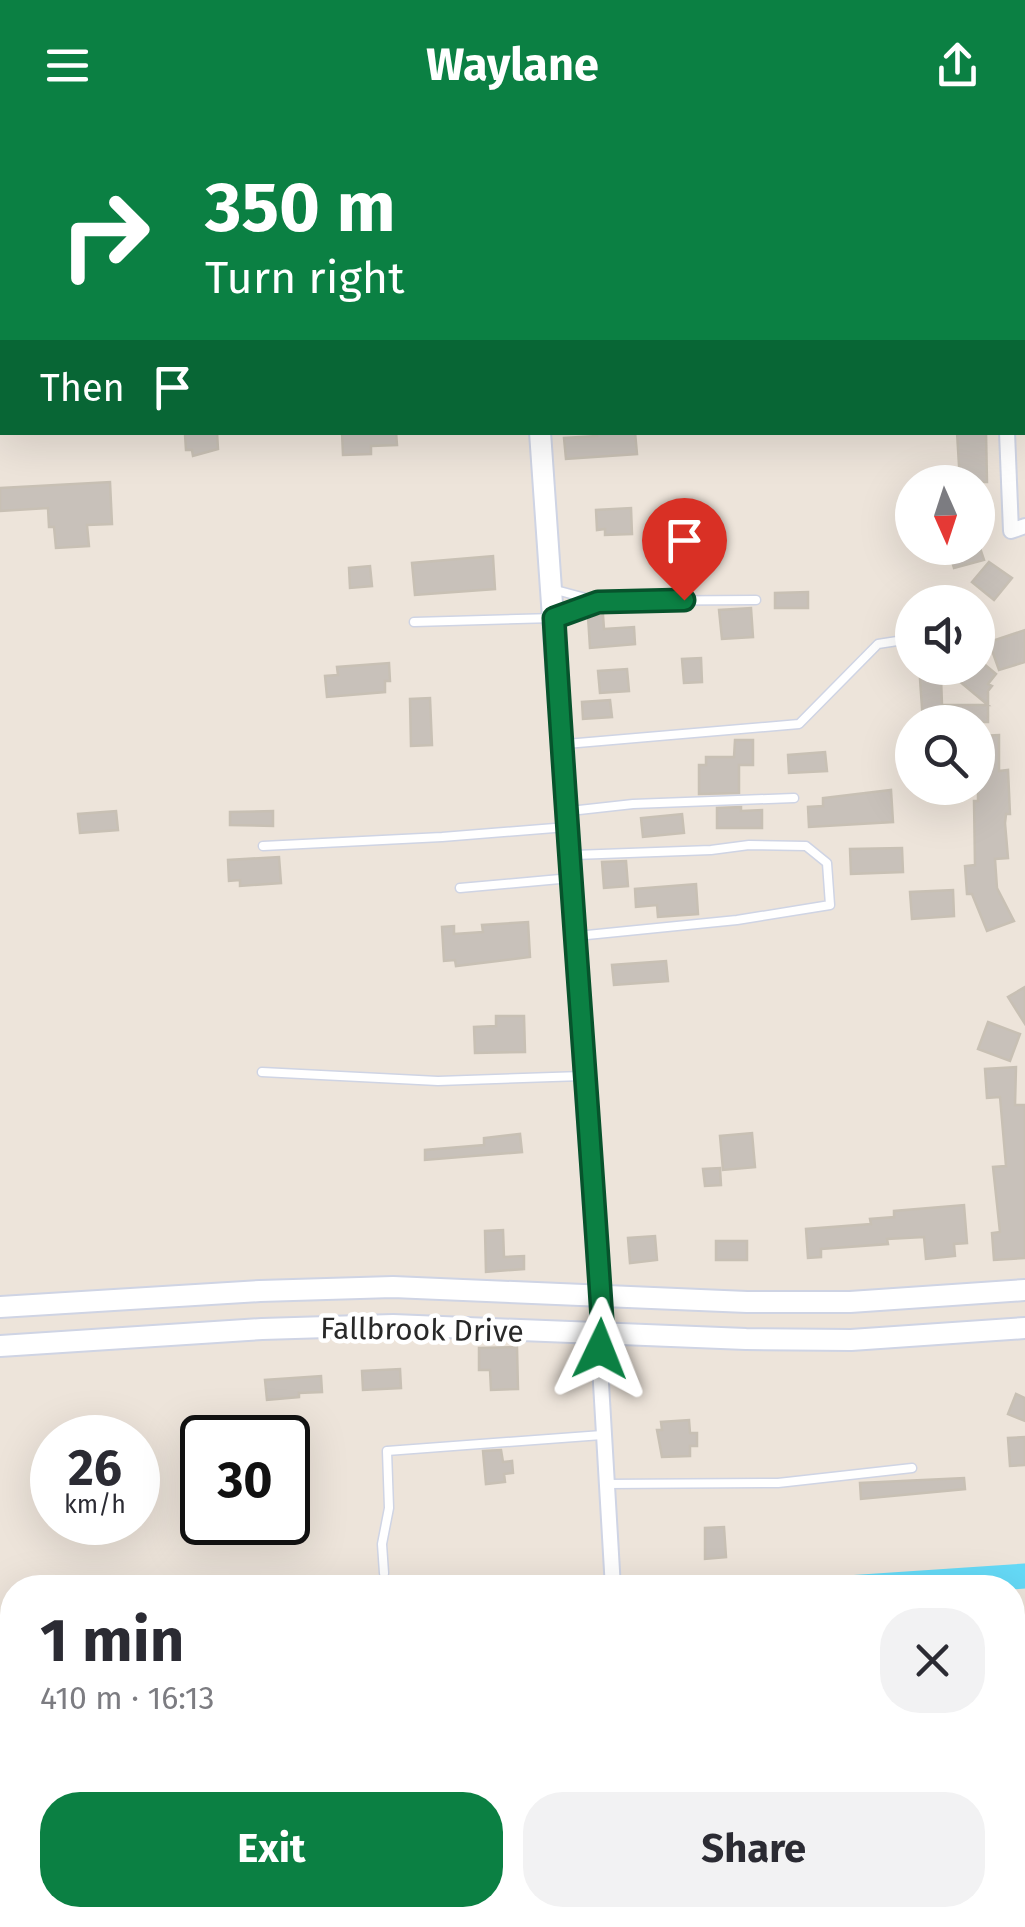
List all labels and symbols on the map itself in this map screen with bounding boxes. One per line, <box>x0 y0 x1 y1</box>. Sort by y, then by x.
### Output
north arrow <box>895 465 995 565</box>
pin <box>642 498 727 601</box>
position arrow <box>548 1297 652 1401</box>
street label: Fallbrook Drive <box>320 1310 524 1350</box>
speed limit sign: 30 <box>180 1415 310 1545</box>

